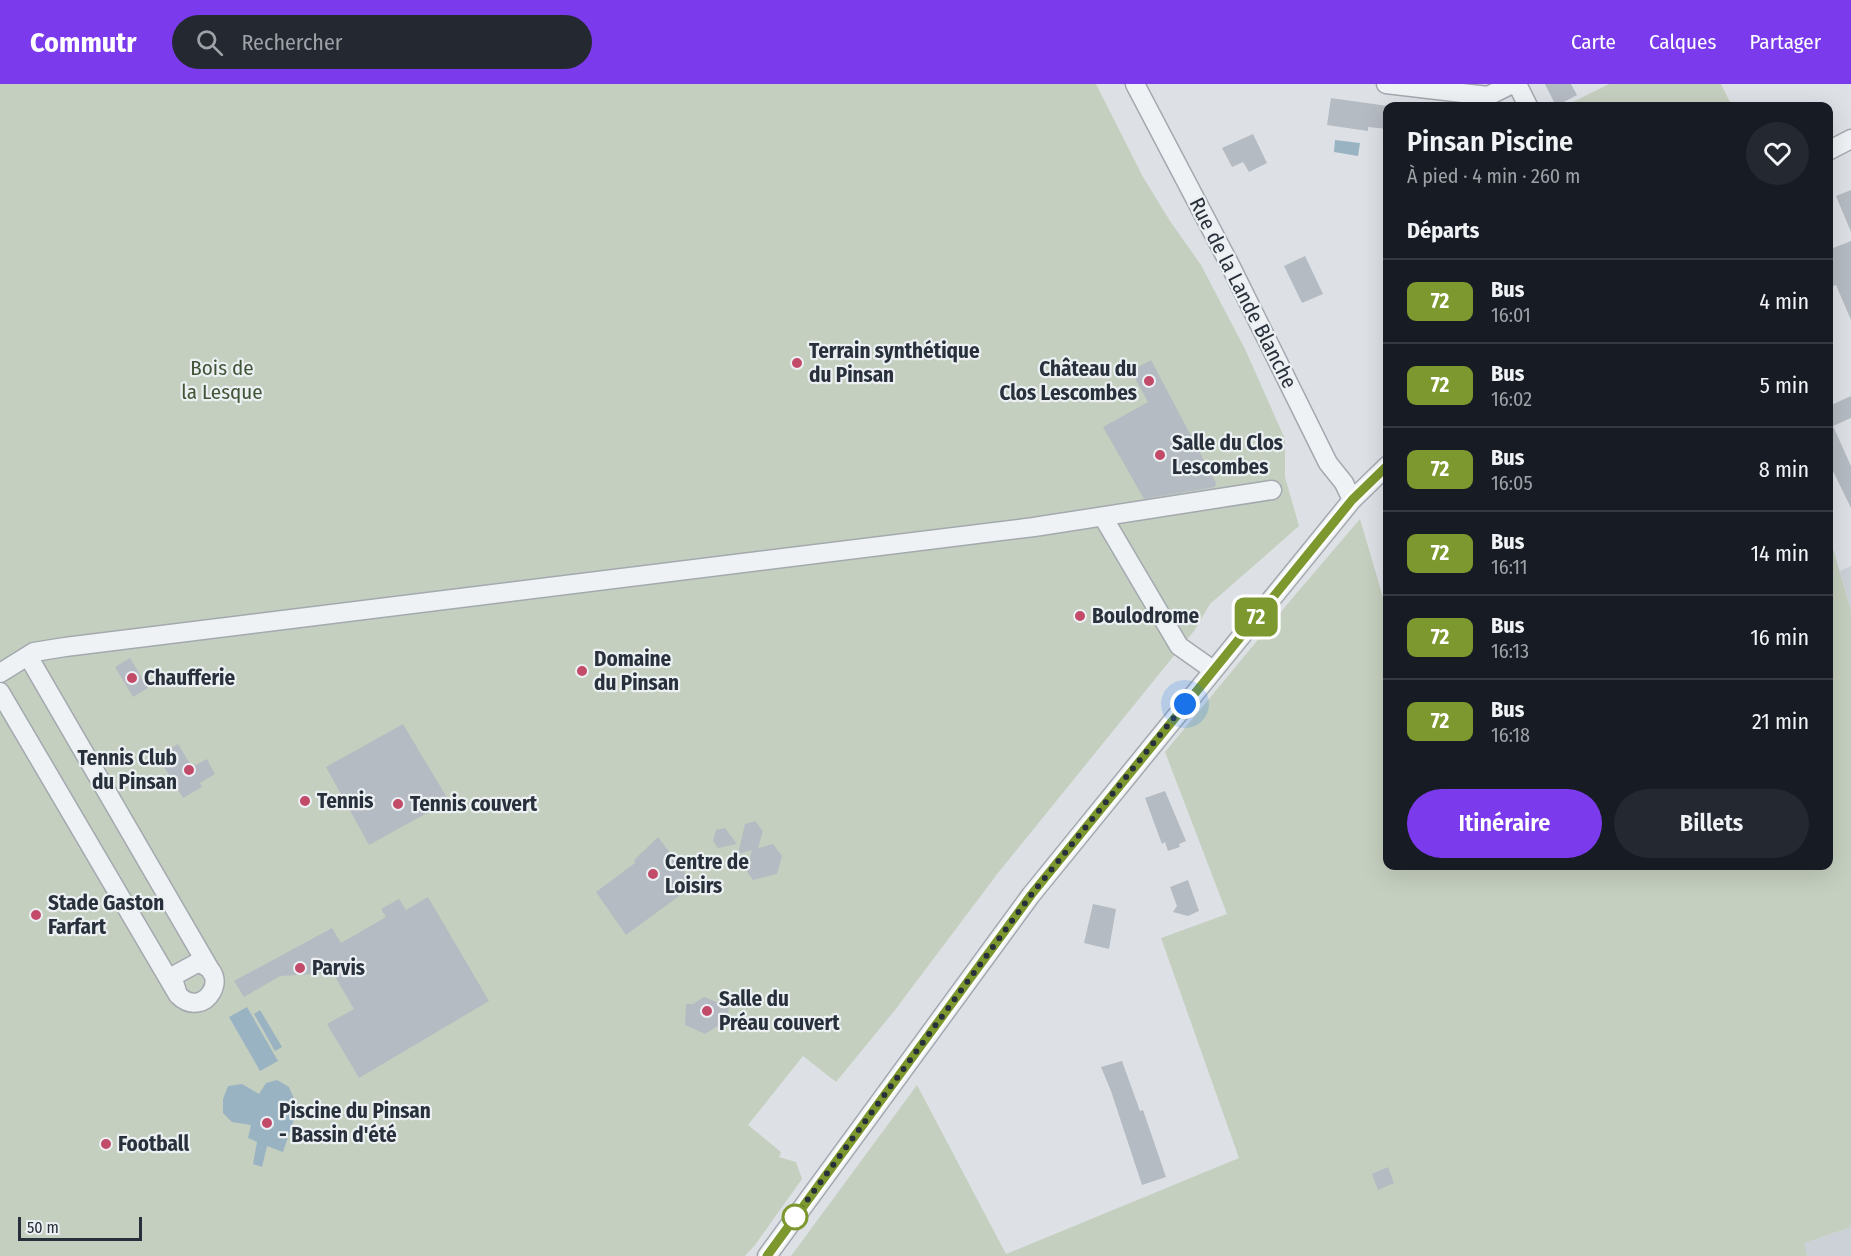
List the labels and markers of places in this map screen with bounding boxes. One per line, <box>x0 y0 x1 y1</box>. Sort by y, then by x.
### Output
place label: Terrain synthétique du Pinsan <box>809 338 980 388</box>
marker: Terrain synthétique du Pinsan <box>790 356 804 370</box>
place label: Château du Clos Lescombes <box>999 356 1137 406</box>
marker: Château du Clos Lescombes <box>1142 374 1156 388</box>
place label: Salle du Clos Lescombes <box>1172 430 1283 480</box>
marker: Salle du Clos Lescombes <box>1153 448 1167 462</box>
place label: Boulodrome <box>1092 603 1199 629</box>
marker: Boulodrome <box>1073 609 1087 623</box>
place label: Domaine du Pinsan <box>594 646 679 696</box>
marker: Domaine du Pinsan <box>575 664 589 678</box>
place label: Chaufferie <box>144 665 236 691</box>
marker: Chaufferie <box>125 671 139 685</box>
place label: Tennis Club du Pinsan <box>77 745 177 795</box>
marker: Tennis Club du Pinsan <box>182 763 196 777</box>
place label: Tennis <box>317 788 373 814</box>
place label: Tennis couvert <box>410 791 538 817</box>
marker: Tennis <box>298 794 312 808</box>
marker: Tennis couvert <box>391 797 405 811</box>
place label: Centre de Loisirs <box>665 849 749 899</box>
marker: Centre de Loisirs <box>646 867 660 881</box>
place label: Stade Gaston Farfart <box>48 890 164 940</box>
marker: Stade Gaston Farfart <box>29 908 43 922</box>
place label: Parvis <box>312 955 365 981</box>
marker: Parvis <box>293 961 307 975</box>
place label: Salle du Préau couvert <box>719 986 840 1036</box>
marker: Salle du Préau couvert <box>700 1004 714 1018</box>
place label: Piscine du Pinsan - Bassin d'été <box>279 1098 431 1148</box>
marker: Piscine du Pinsan - Bassin d'été <box>260 1116 274 1130</box>
place label: Football <box>118 1131 190 1157</box>
marker: Football <box>99 1137 113 1151</box>
unlabelled marker <box>782 1204 808 1230</box>

